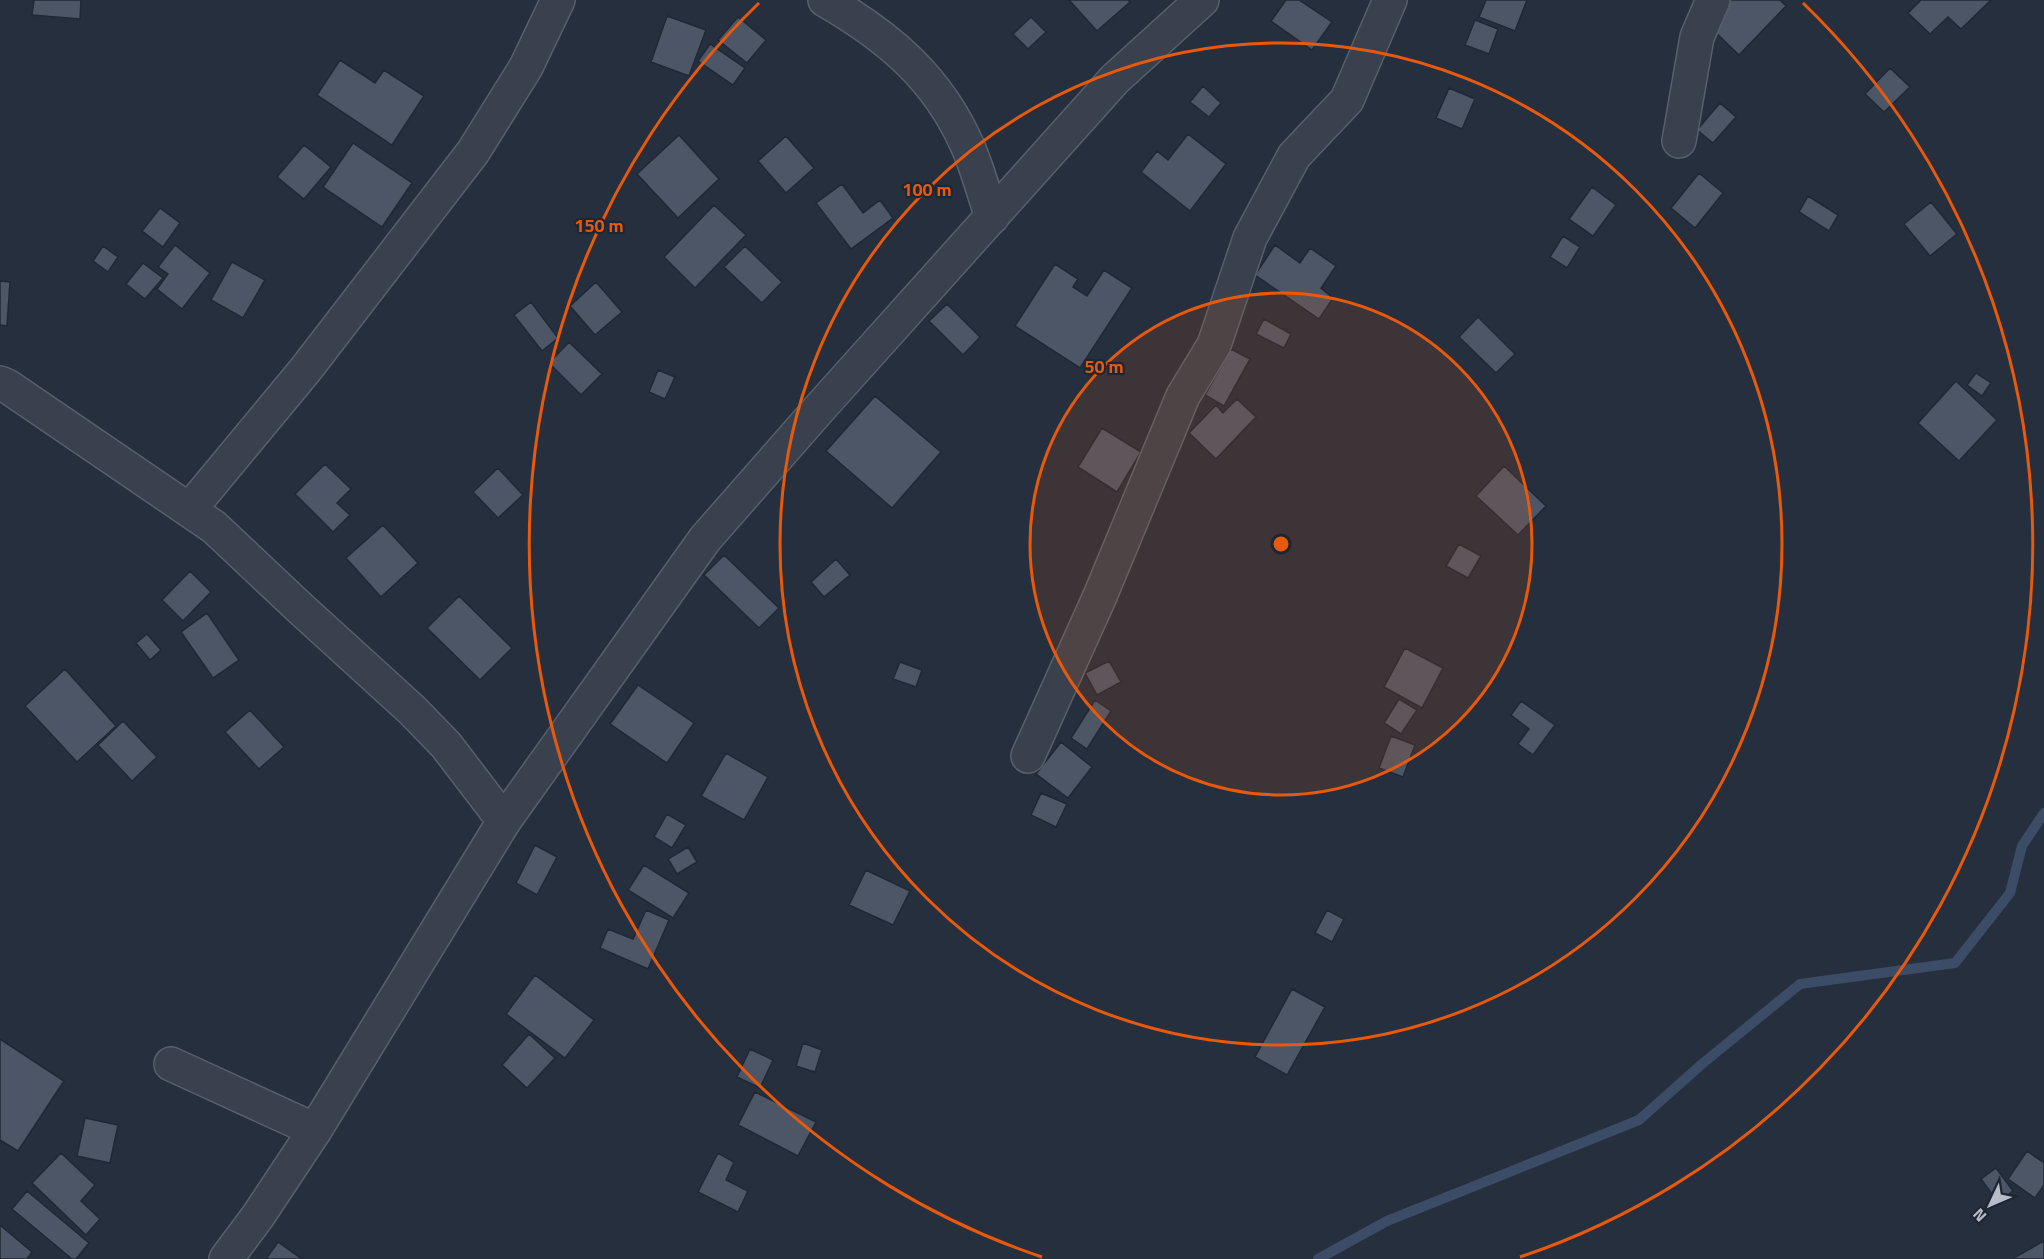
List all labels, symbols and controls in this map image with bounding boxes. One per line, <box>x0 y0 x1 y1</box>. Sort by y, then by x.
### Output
text: 100 m <box>902 176 952 203</box>
text: 150 m <box>574 212 624 239</box>
text: 50 m <box>1084 353 1124 380</box>
centre of rings <box>1271 534 1291 554</box>
north arrow <box>1960 1175 2020 1235</box>
text: N <box>1967 1203 1992 1228</box>

